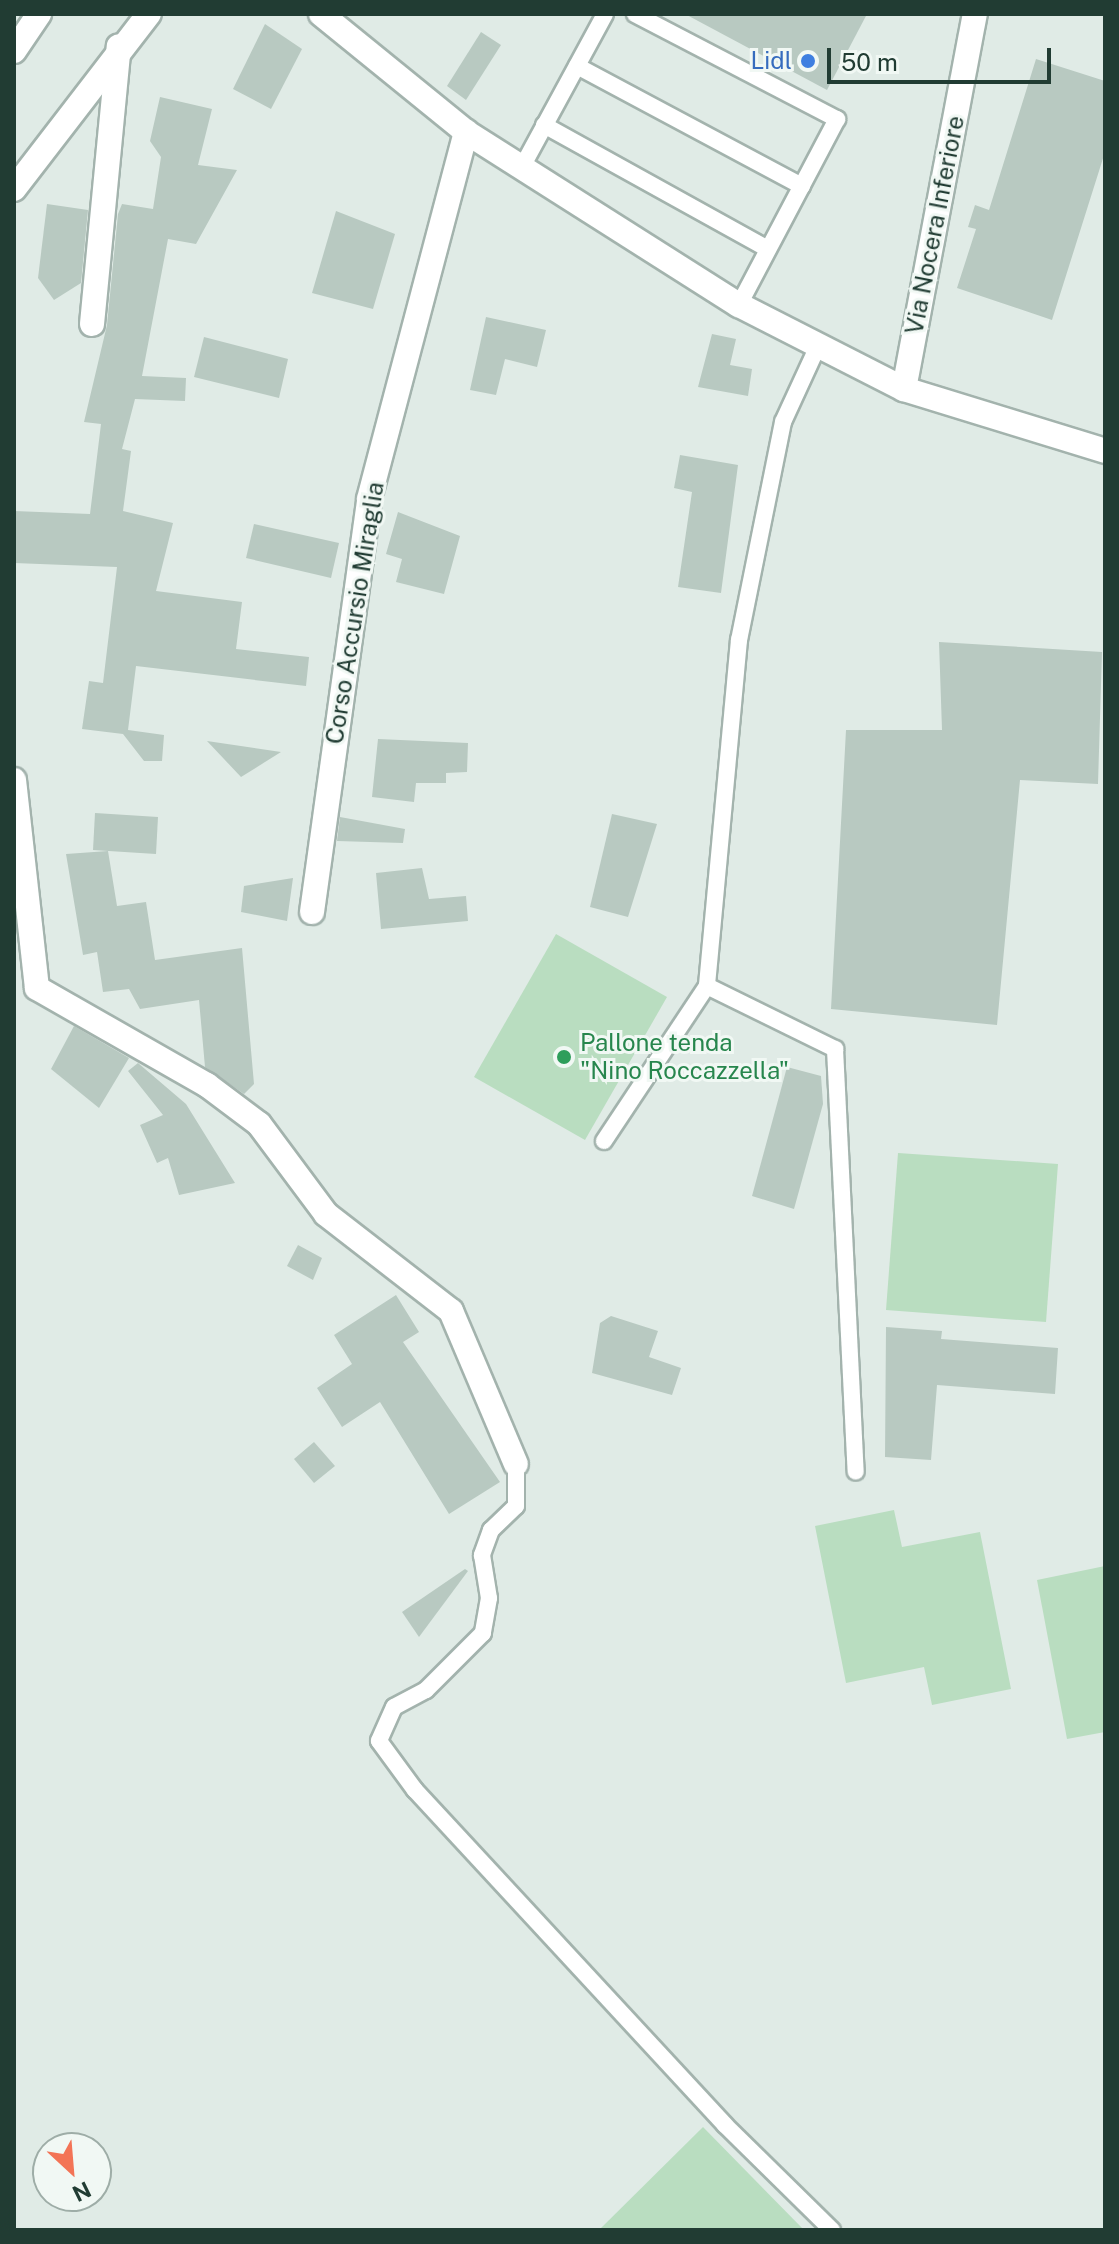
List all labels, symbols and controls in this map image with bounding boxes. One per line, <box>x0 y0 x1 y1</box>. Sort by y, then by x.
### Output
scale bar <box>831 32 1055 82</box>
place label: Lidl <box>750 47 792 75</box>
text: 50 m <box>841 48 898 76</box>
marker: Lidl <box>799 52 817 70</box>
street label: Via Nocera Inferiore <box>900 113 970 337</box>
street label: Corso Accursio Miraglia <box>320 480 390 746</box>
place label: Pallone tenda "Nino Roccazzella" <box>580 1029 789 1085</box>
marker: Pallone tenda "Nino Roccazzella" <box>555 1048 573 1066</box>
north arrow <box>32 2132 112 2212</box>
text: N <box>68 2176 95 2207</box>

